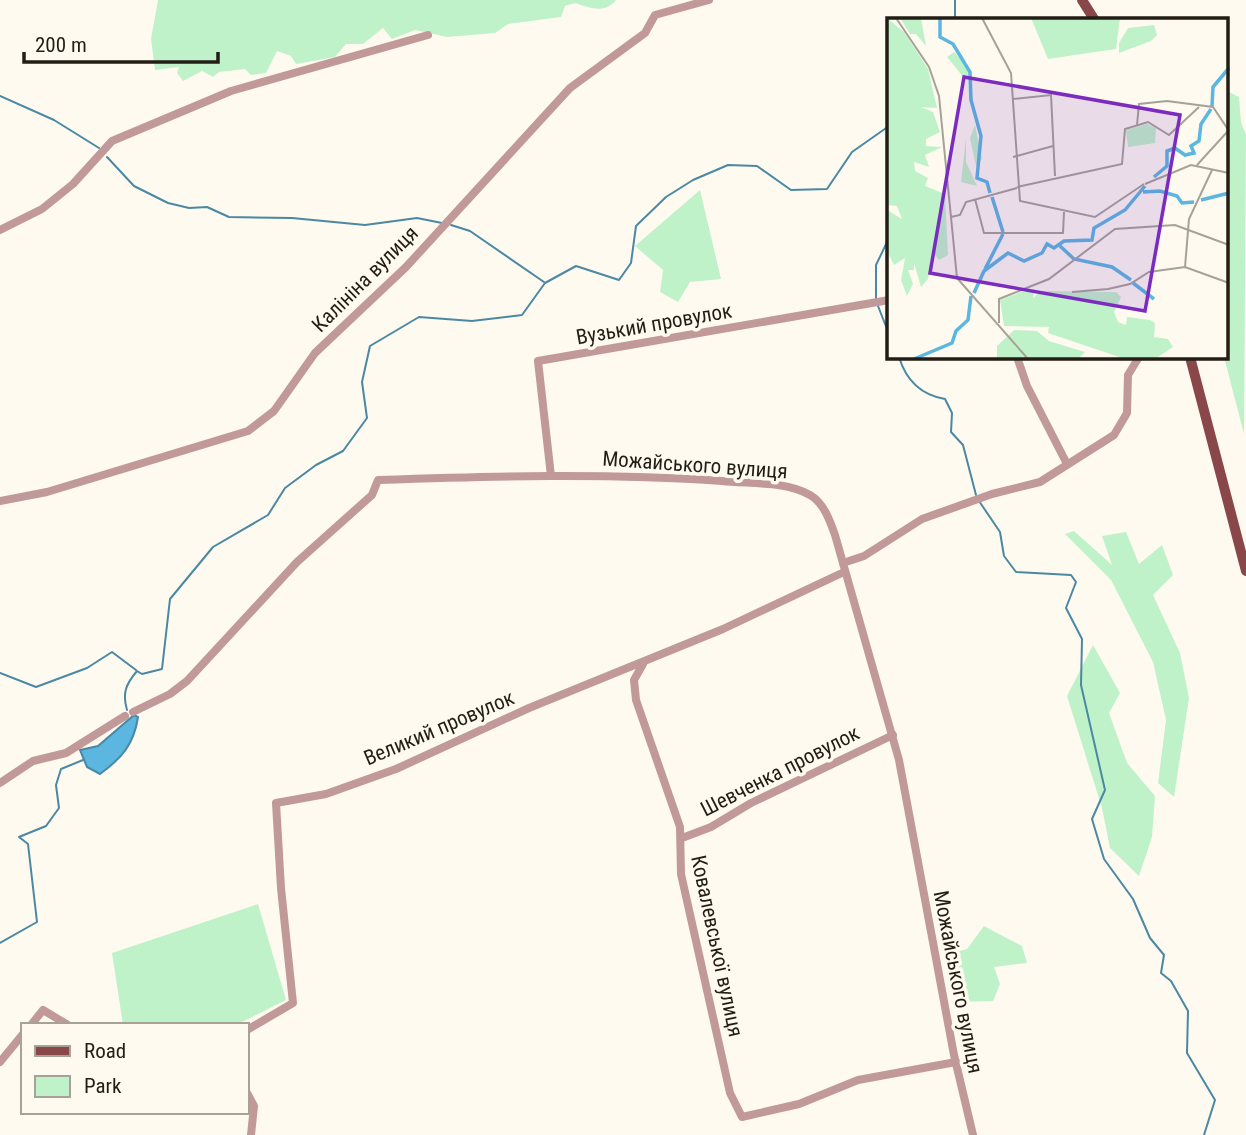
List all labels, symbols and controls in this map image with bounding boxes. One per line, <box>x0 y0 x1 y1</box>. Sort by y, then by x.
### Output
inset map <box>887 18 1228 359</box>
scale bar <box>24 21 219 65</box>
text: 200 m <box>35 33 87 57</box>
street label: Калініна вулиця <box>307 221 423 337</box>
street label: Вузький провулок <box>574 298 734 350</box>
street label: Можайського вулиця <box>602 447 788 483</box>
street label: Великий провулок <box>360 686 518 770</box>
street label: Шевченка провулок <box>697 721 863 821</box>
street label: Ковалевської вулиця <box>686 853 748 1039</box>
street label: Можайського вулиця <box>929 889 987 1075</box>
legend <box>21 1023 248 1114</box>
text: Road <box>84 1039 126 1063</box>
text: Park <box>84 1074 122 1098</box>

